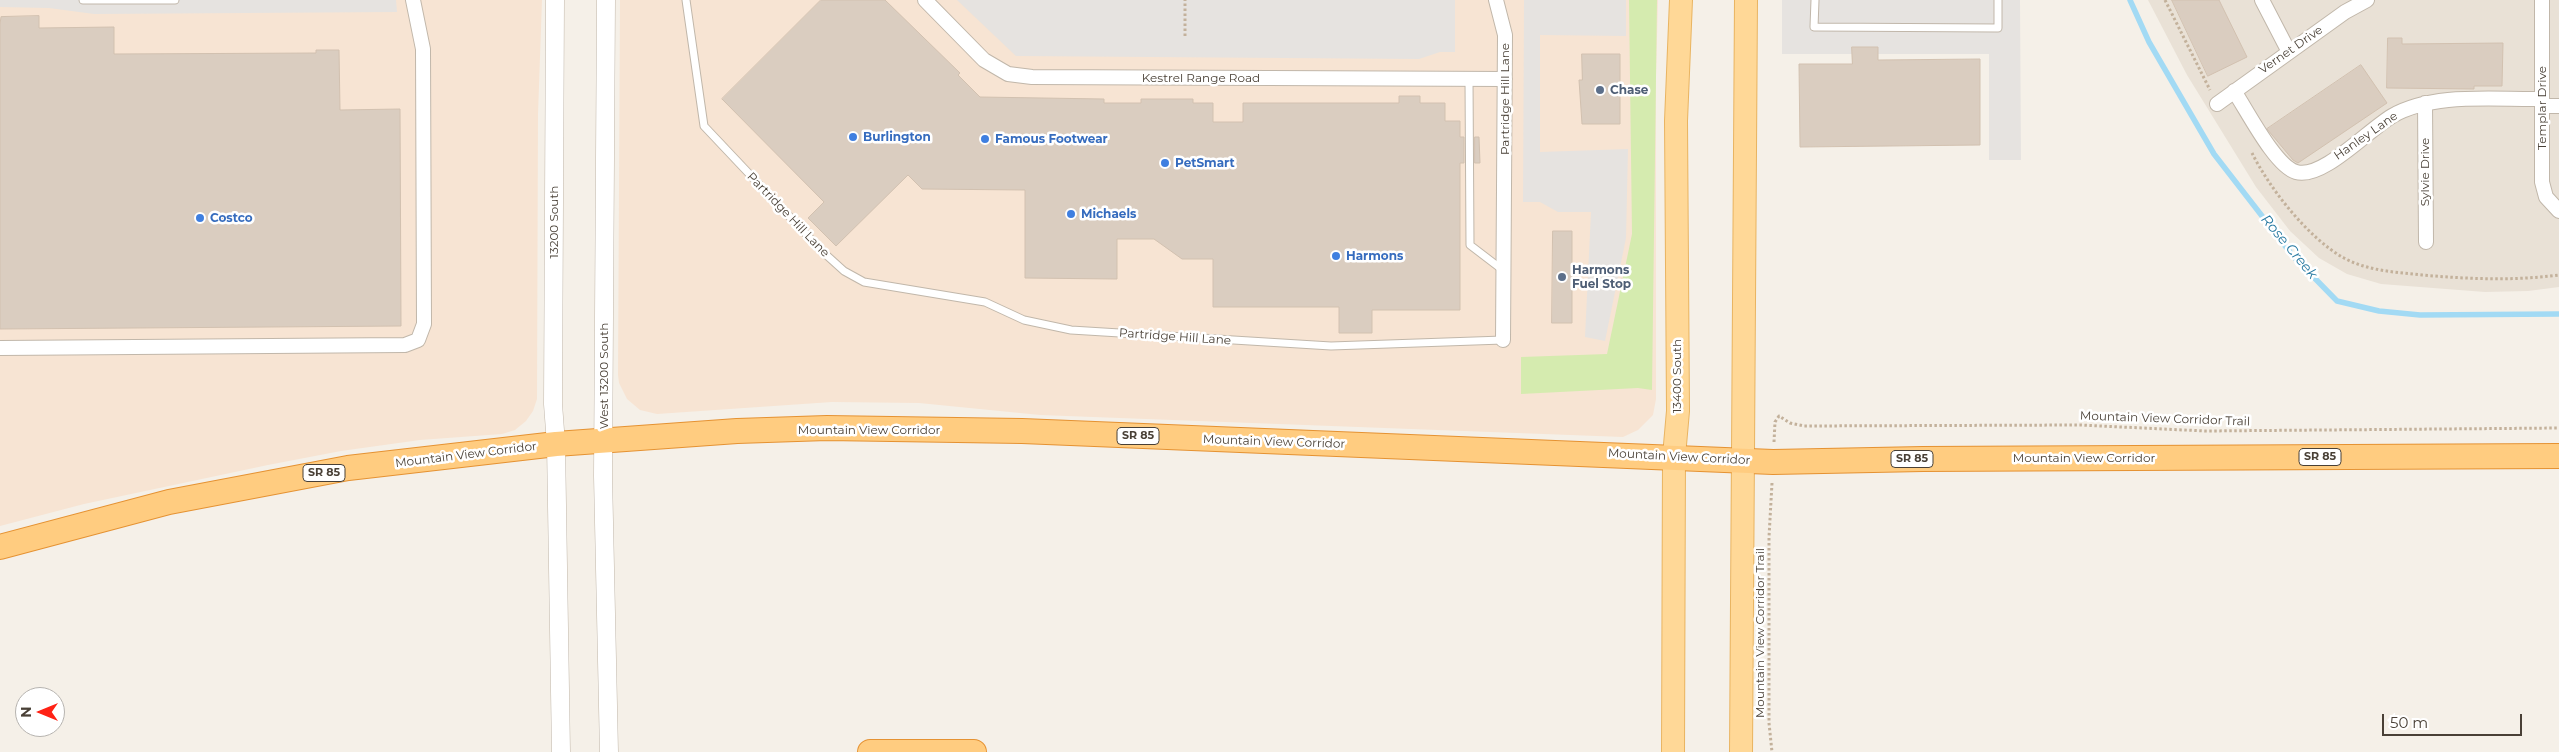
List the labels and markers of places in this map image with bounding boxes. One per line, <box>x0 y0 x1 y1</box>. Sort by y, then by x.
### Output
place label: Chase <box>1610 83 1648 97</box>
marker: Chase <box>1594 84 1606 96</box>
place label: Burlington <box>863 130 931 144</box>
marker: Burlington <box>847 131 859 143</box>
place label: Famous Footwear <box>995 132 1108 146</box>
marker: Famous Footwear <box>979 133 991 145</box>
place label: PetSmart <box>1175 156 1235 170</box>
marker: PetSmart <box>1159 157 1171 169</box>
place label: Michaels <box>1081 207 1136 221</box>
marker: Michaels <box>1065 208 1077 220</box>
place label: Costco <box>210 211 253 225</box>
marker: Costco <box>194 212 206 224</box>
place label: Harmons <box>1346 249 1403 263</box>
marker: Harmons <box>1330 250 1342 262</box>
place label: Harmons Fuel Stop <box>1572 263 1631 291</box>
marker: Harmons Fuel Stop <box>1556 271 1568 283</box>

